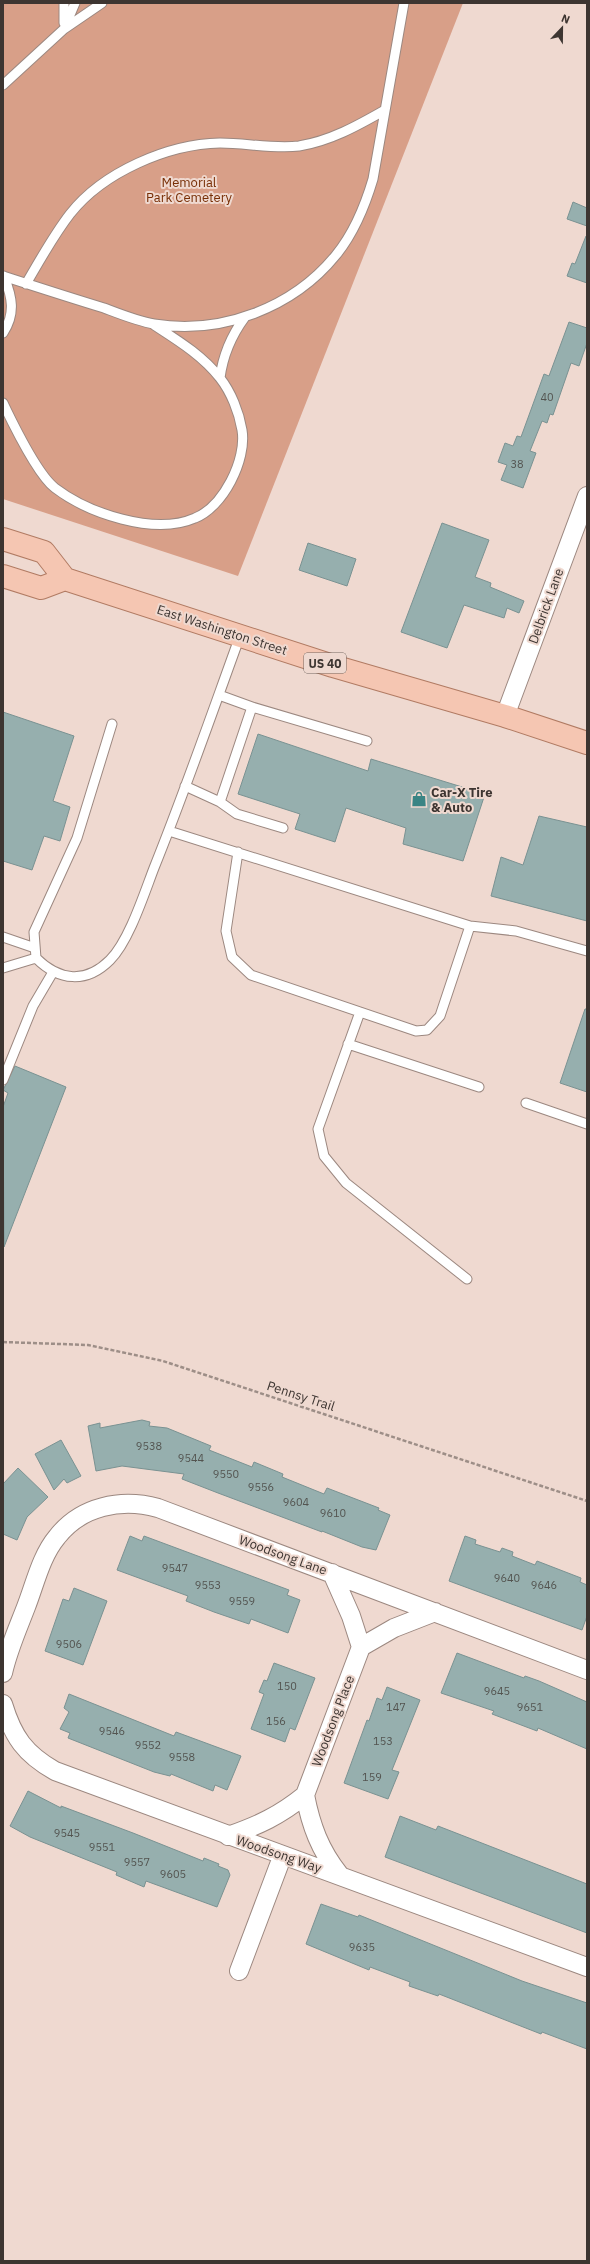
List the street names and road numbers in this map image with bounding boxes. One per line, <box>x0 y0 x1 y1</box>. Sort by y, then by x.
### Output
street label: Delbrick Lane <box>524 566 568 646</box>
street label: East Washington Street <box>155 601 289 659</box>
road number: US 40 <box>304 653 346 673</box>
street label: Pennsy Trail <box>265 1377 338 1415</box>
street label: Woodsong Lane <box>237 1531 329 1579</box>
street label: Woodsong Place <box>308 1673 358 1769</box>
street label: Woodsong Way <box>234 1831 324 1877</box>

